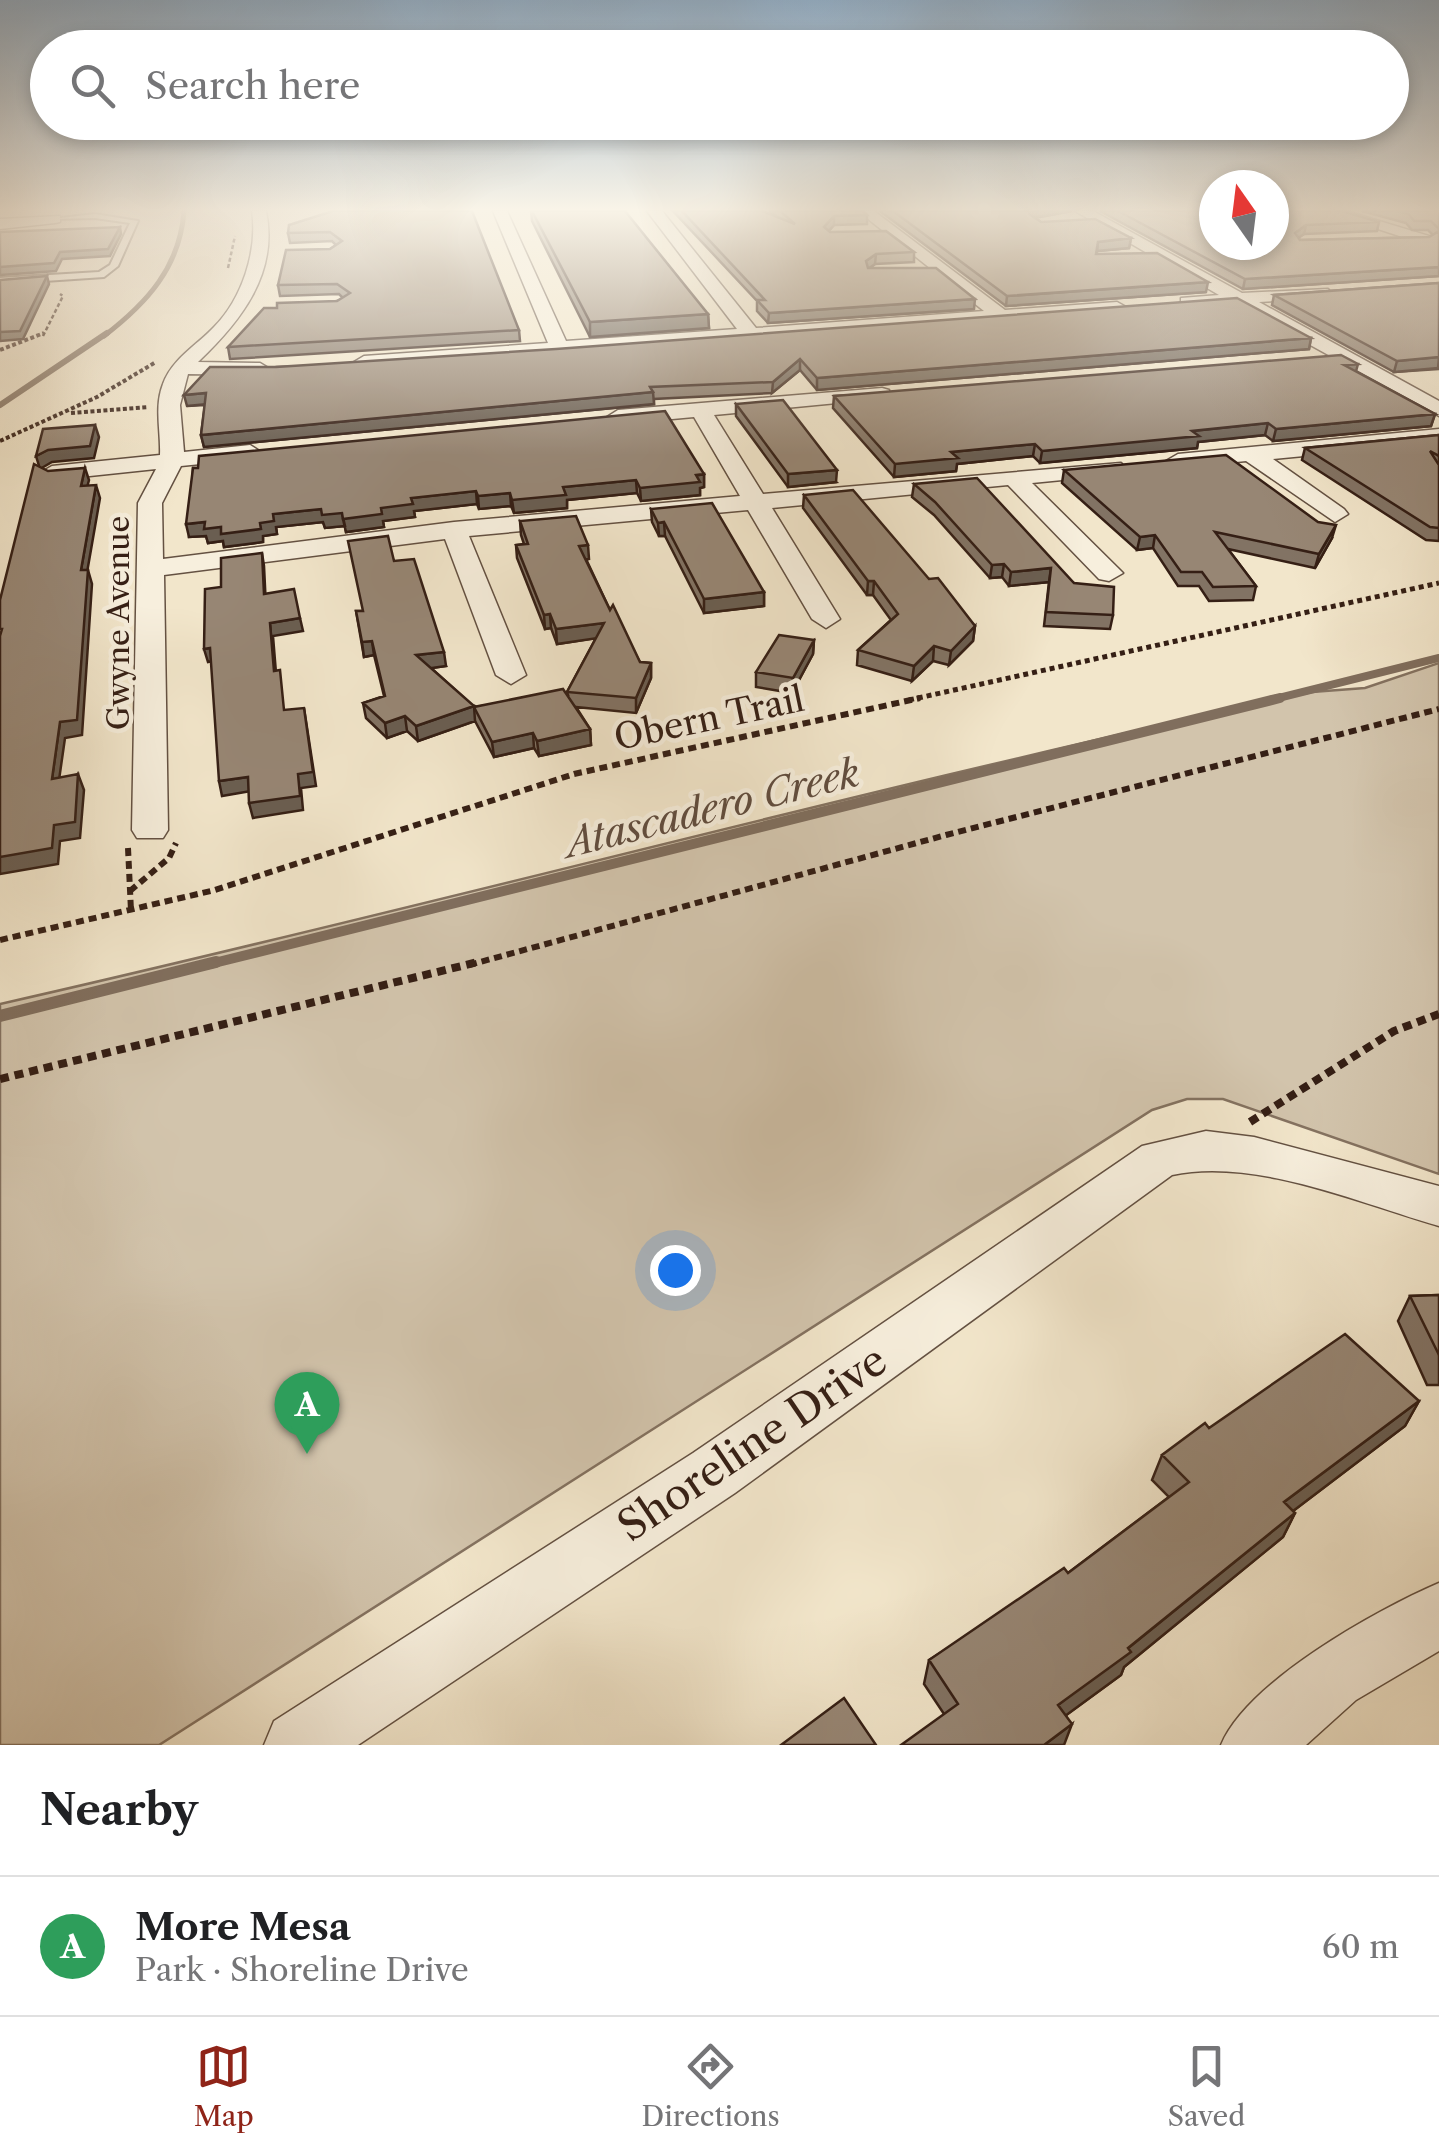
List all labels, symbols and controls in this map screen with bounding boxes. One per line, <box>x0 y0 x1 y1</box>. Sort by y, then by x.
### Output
search box <box>30 30 1409 140</box>
icon: search <box>65 58 120 113</box>
text: Search here <box>145 62 360 109</box>
north arrow <box>1199 170 1289 260</box>
street label: Gwyne Avenue <box>100 516 137 730</box>
street label: Obern Trail <box>610 677 808 759</box>
water label: Atascadero Creek <box>555 749 864 868</box>
your location <box>650 1245 701 1296</box>
street label: Shoreline Drive <box>608 1334 896 1552</box>
pin: A <box>274 1372 340 1454</box>
text: Nearby <box>40 1784 198 1836</box>
text: More Mesa <box>135 1903 351 1950</box>
text: A <box>60 1927 85 1966</box>
text: 60 m <box>1322 1927 1399 1966</box>
text: Park · Shoreline Drive <box>135 1950 469 1989</box>
tab: Map <box>194 2039 254 2133</box>
tab: Directions <box>641 2039 780 2133</box>
tab: Saved <box>1167 2039 1245 2133</box>

